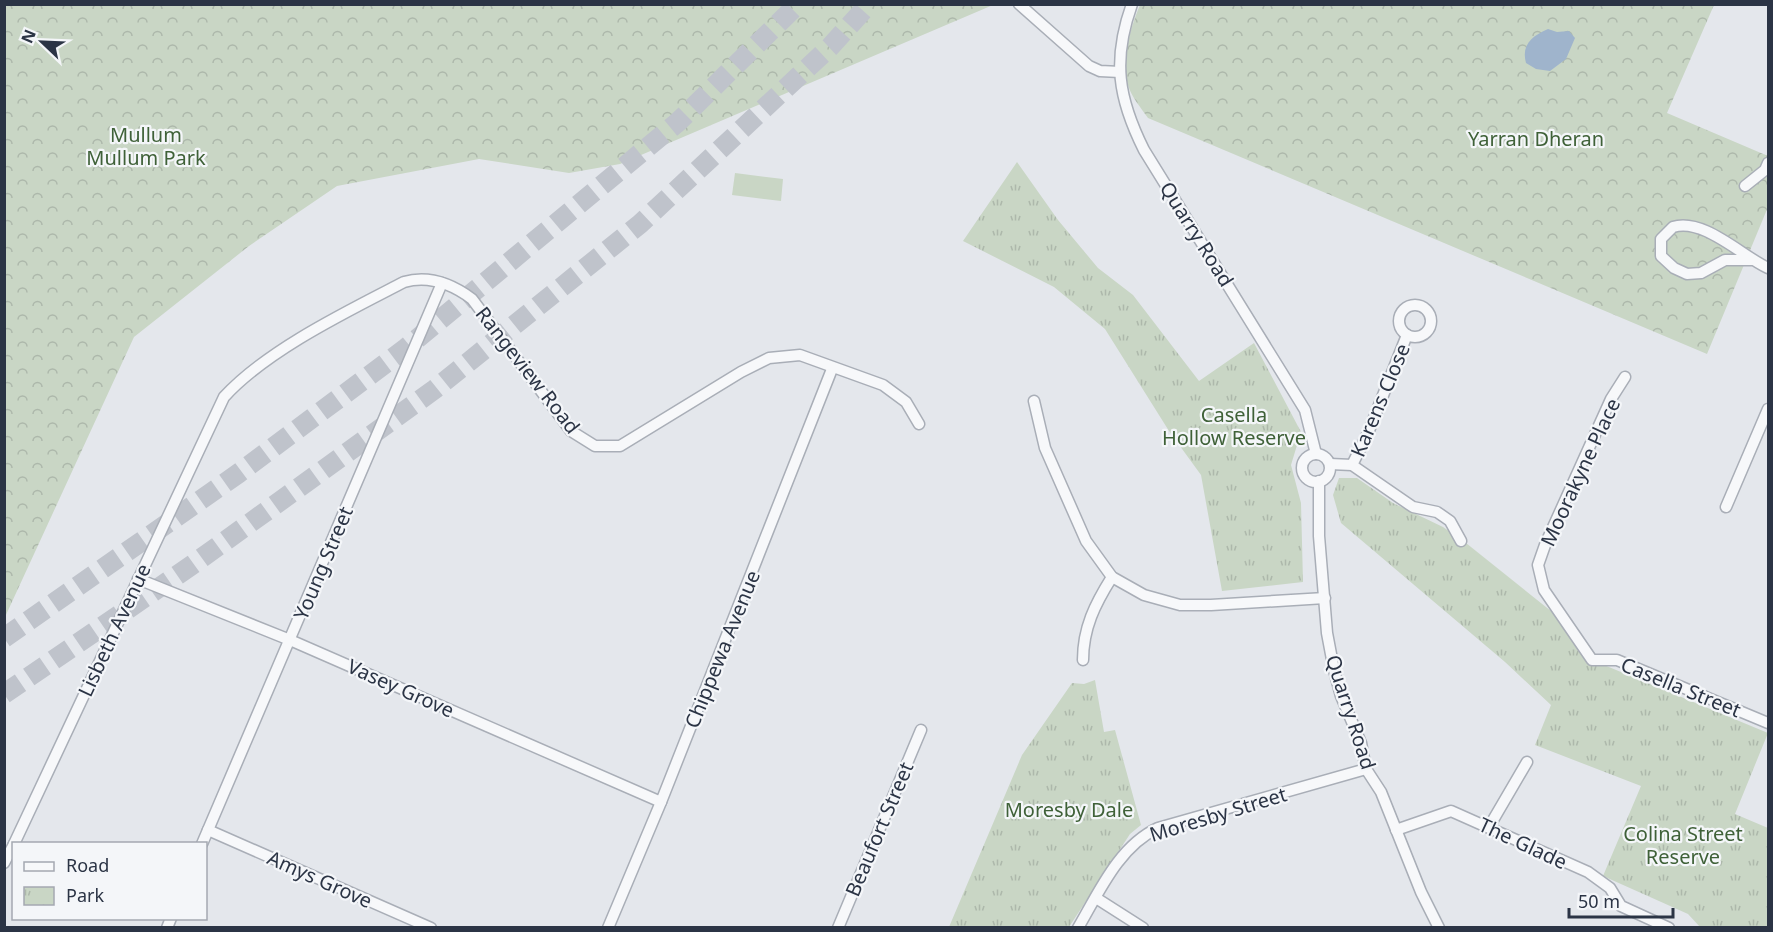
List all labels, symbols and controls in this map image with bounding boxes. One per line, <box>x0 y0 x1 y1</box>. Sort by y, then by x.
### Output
north arrow <box>12 12 72 72</box>
text: N <box>16 26 41 46</box>
park label: Mullum Mullum Park <box>86 121 206 171</box>
park label: Yarran Dheran <box>1468 125 1604 152</box>
street label: Quarry Road <box>1154 176 1240 292</box>
street label: Rangeview Road <box>470 301 586 439</box>
street label: Karens Close <box>1344 339 1416 461</box>
street label: Moorakyne Place <box>1534 394 1626 550</box>
park label: Casella Hollow Reserve <box>1162 401 1306 451</box>
street label: Young Street <box>287 502 359 624</box>
street label: Lisbeth Avenue <box>71 559 157 701</box>
street label: Chippewa Avenue <box>678 566 766 732</box>
street label: Quarry Road <box>1320 651 1382 773</box>
street label: Casella Street <box>1617 651 1745 723</box>
street label: Vasey Grove <box>343 652 459 724</box>
street label: Beaufort Street <box>839 758 919 900</box>
street label: Moresby Street <box>1146 780 1290 848</box>
park label: Moresby Dale <box>1005 796 1133 823</box>
street label: The Glade <box>1474 811 1572 875</box>
park label: Colina Street Reserve <box>1623 820 1743 870</box>
legend <box>12 842 207 920</box>
street label: Amys Grove <box>263 844 377 914</box>
text: Road <box>66 853 109 877</box>
scale bar <box>1569 881 1672 919</box>
text: Park <box>66 883 104 907</box>
text: 50 m <box>1578 889 1620 913</box>

